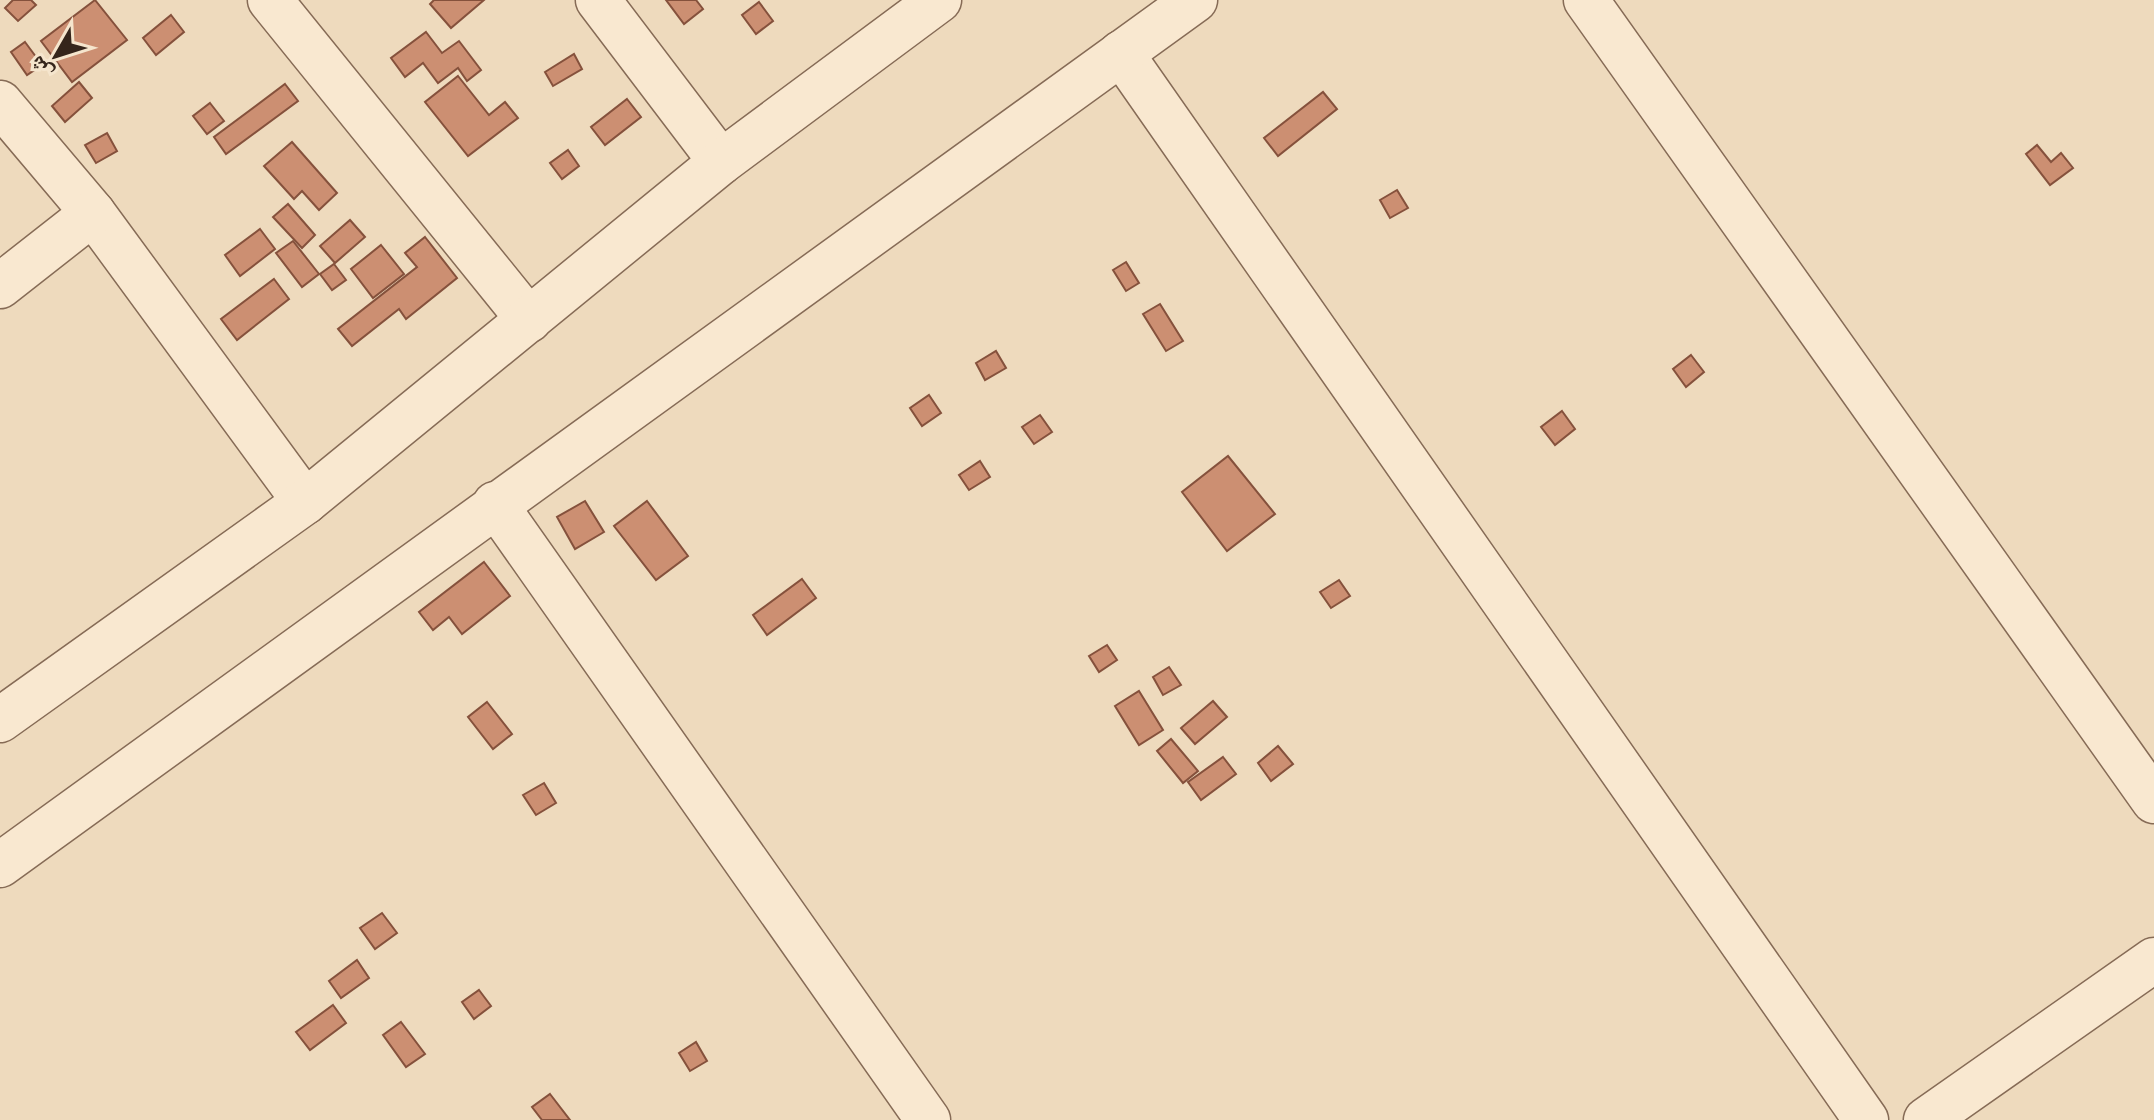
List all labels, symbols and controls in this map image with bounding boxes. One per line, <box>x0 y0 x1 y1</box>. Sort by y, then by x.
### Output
north arrow <box>16 16 96 96</box>
text: ش <box>21 51 59 88</box>

